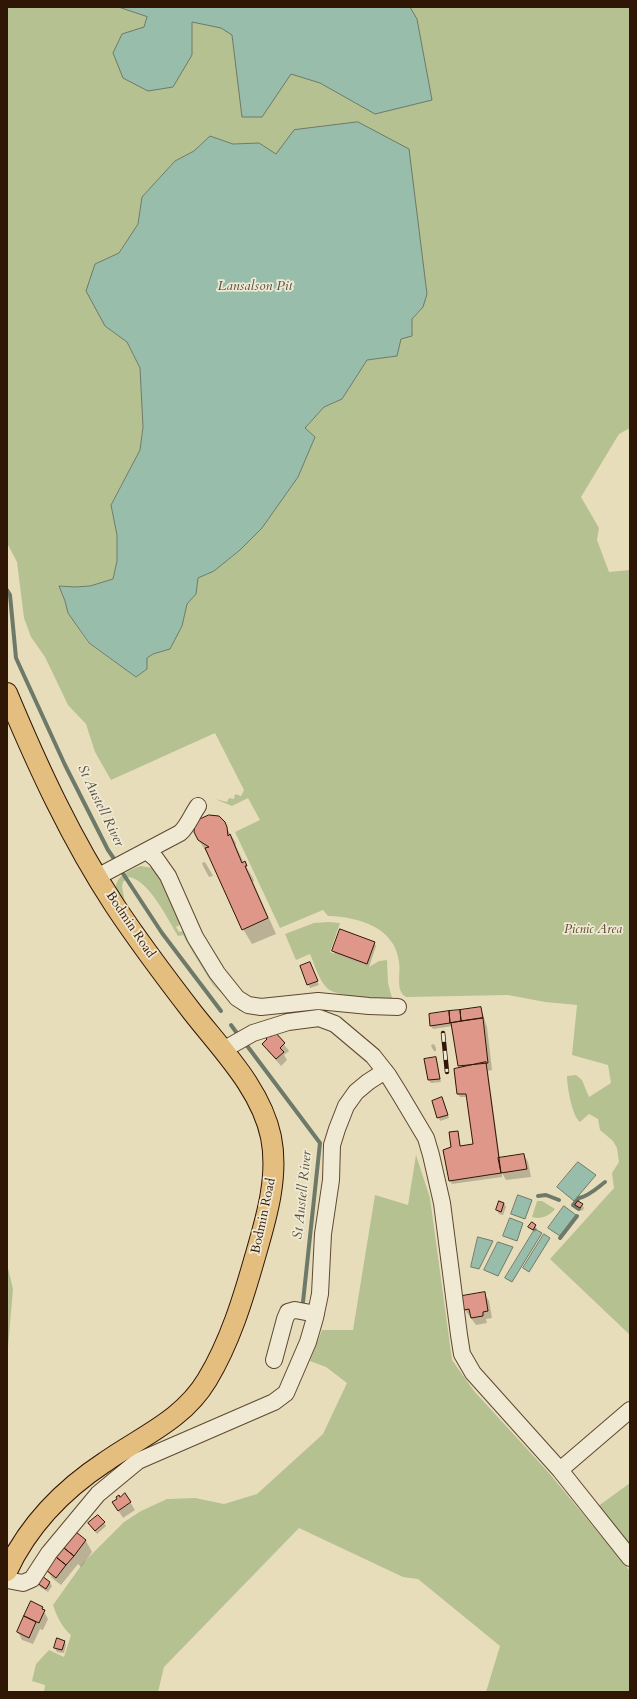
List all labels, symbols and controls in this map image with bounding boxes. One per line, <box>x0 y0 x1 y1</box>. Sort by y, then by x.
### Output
water label: Lansalson Pit <box>218 279 292 295</box>
water label: St Austell River <box>73 762 127 850</box>
street label: Bodmin Road <box>102 889 158 961</box>
park label: Picnic Area <box>564 922 622 938</box>
water label: St Austell River <box>290 1150 316 1240</box>
street label: Bodmin Road <box>248 1177 280 1255</box>

